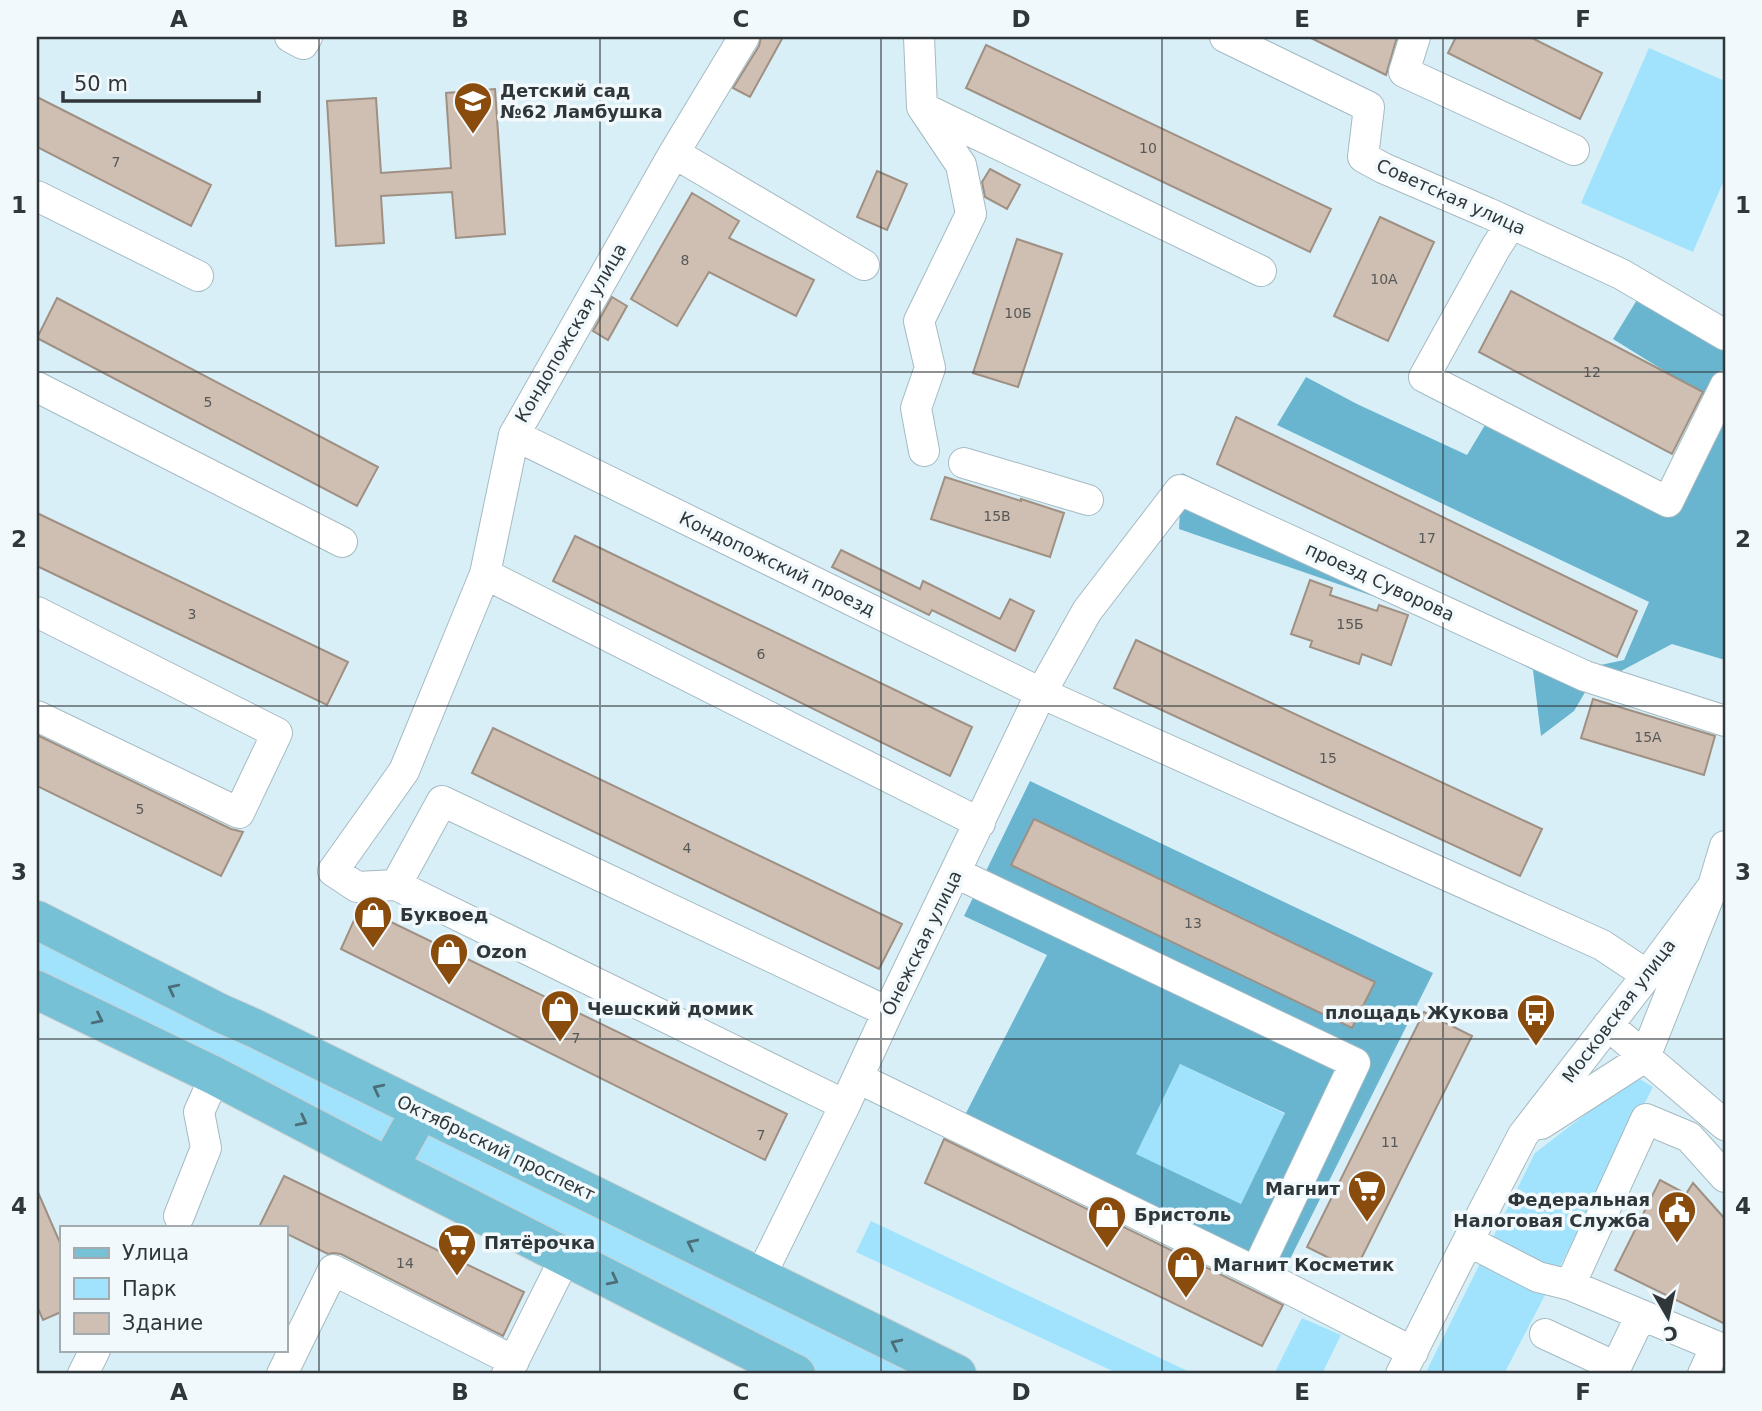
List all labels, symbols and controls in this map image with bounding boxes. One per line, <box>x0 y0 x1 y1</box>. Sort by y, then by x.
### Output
text: A <box>170 6 188 32</box>
text: B <box>451 6 469 32</box>
text: C <box>733 6 749 32</box>
text: D <box>1011 6 1031 32</box>
text: E <box>1294 6 1310 32</box>
text: F <box>1575 6 1591 32</box>
scale bar <box>63 60 259 104</box>
text: 50 m <box>74 72 128 96</box>
school or university icon: Детский сад №62 Ламбушка <box>452 80 494 135</box>
place label: Детский сад №62 Ламбушка <box>500 80 663 122</box>
house number: 10 <box>1139 140 1157 156</box>
house number: 7 <box>112 154 120 170</box>
street label: Советская улица <box>1373 154 1529 239</box>
text: 1 <box>11 192 27 218</box>
text: 1 <box>1735 192 1751 218</box>
street label: Кондопожская улица <box>511 239 631 426</box>
house number: 8 <box>681 252 689 268</box>
house number: 10А <box>1370 271 1398 287</box>
house number: 10Б <box>1004 305 1032 321</box>
house number: 12 <box>1583 364 1601 380</box>
house number: 5 <box>204 394 212 410</box>
street label: Кондопожский проезд <box>676 507 879 620</box>
house number: 15В <box>983 508 1011 524</box>
text: 2 <box>11 526 27 552</box>
text: 2 <box>1735 526 1751 552</box>
house number: 17 <box>1418 530 1436 546</box>
street label: проезд Суворова <box>1302 538 1458 625</box>
house number: 3 <box>188 606 196 622</box>
house number: 15Б <box>1336 616 1364 632</box>
house number: 6 <box>757 646 766 662</box>
house number: 15А <box>1634 729 1662 745</box>
house number: 15 <box>1319 750 1337 766</box>
house number: 5 <box>136 801 144 817</box>
house number: 4 <box>683 840 692 856</box>
text: 3 <box>11 859 27 885</box>
text: 3 <box>1735 859 1751 885</box>
street label: Онежская улица <box>877 867 966 1019</box>
shop icon: Буквоед <box>352 894 394 949</box>
place label: Буквоед <box>400 904 488 925</box>
house number: 13 <box>1184 915 1202 931</box>
shop icon: Ozon <box>428 931 470 986</box>
street label: Московская улица <box>1558 935 1679 1087</box>
place label: Ozon <box>476 941 527 962</box>
one-way arrow <box>168 984 181 997</box>
shop icon: Чешский домик <box>539 988 581 1043</box>
bus stop icon: площадь Жукова <box>1515 992 1557 1047</box>
place label: Чешский домик <box>587 998 754 1019</box>
place label: площадь Жукова <box>1325 1002 1509 1023</box>
one-way arrow <box>91 1011 103 1025</box>
house number: 7 <box>572 1030 580 1046</box>
one-way arrow <box>373 1084 385 1098</box>
street label: Октябрьский проспект <box>394 1090 599 1205</box>
one-way arrow <box>294 1113 307 1127</box>
house number: 7 <box>757 1127 765 1143</box>
house number: 11 <box>1381 1134 1399 1150</box>
supermarket icon: Магнит <box>1346 1168 1388 1223</box>
place label: Магнит <box>1265 1178 1341 1199</box>
place label: Федеральная Налоговая Служба <box>1453 1189 1650 1231</box>
public building icon: Федеральная Налоговая Служба <box>1656 1189 1698 1244</box>
text: 4 <box>11 1193 27 1219</box>
text: 4 <box>1735 1193 1751 1219</box>
shop icon: Бристоль <box>1086 1194 1128 1249</box>
place label: Бристоль <box>1134 1204 1231 1225</box>
supermarket icon: Пятёрочка <box>436 1222 478 1277</box>
legend <box>60 1226 287 1352</box>
place label: Пятёрочка <box>484 1232 595 1253</box>
one-way arrow <box>687 1238 699 1252</box>
text: Улица <box>122 1241 189 1265</box>
shop icon: Магнит Косметик <box>1165 1244 1207 1299</box>
place label: Магнит Косметик <box>1213 1254 1394 1275</box>
house number: 14 <box>396 1255 414 1271</box>
one-way arrow <box>606 1272 619 1286</box>
text: Парк <box>122 1277 177 1301</box>
north arrow <box>1632 1282 1702 1352</box>
text: Здание <box>122 1311 203 1335</box>
text: С <box>1662 1322 1679 1346</box>
one-way arrow <box>891 1338 903 1352</box>
text: A <box>170 1379 188 1405</box>
text: B <box>451 1379 469 1405</box>
text: C <box>733 1379 749 1405</box>
text: D <box>1011 1379 1031 1405</box>
text: E <box>1294 1379 1310 1405</box>
text: F <box>1575 1379 1591 1405</box>

